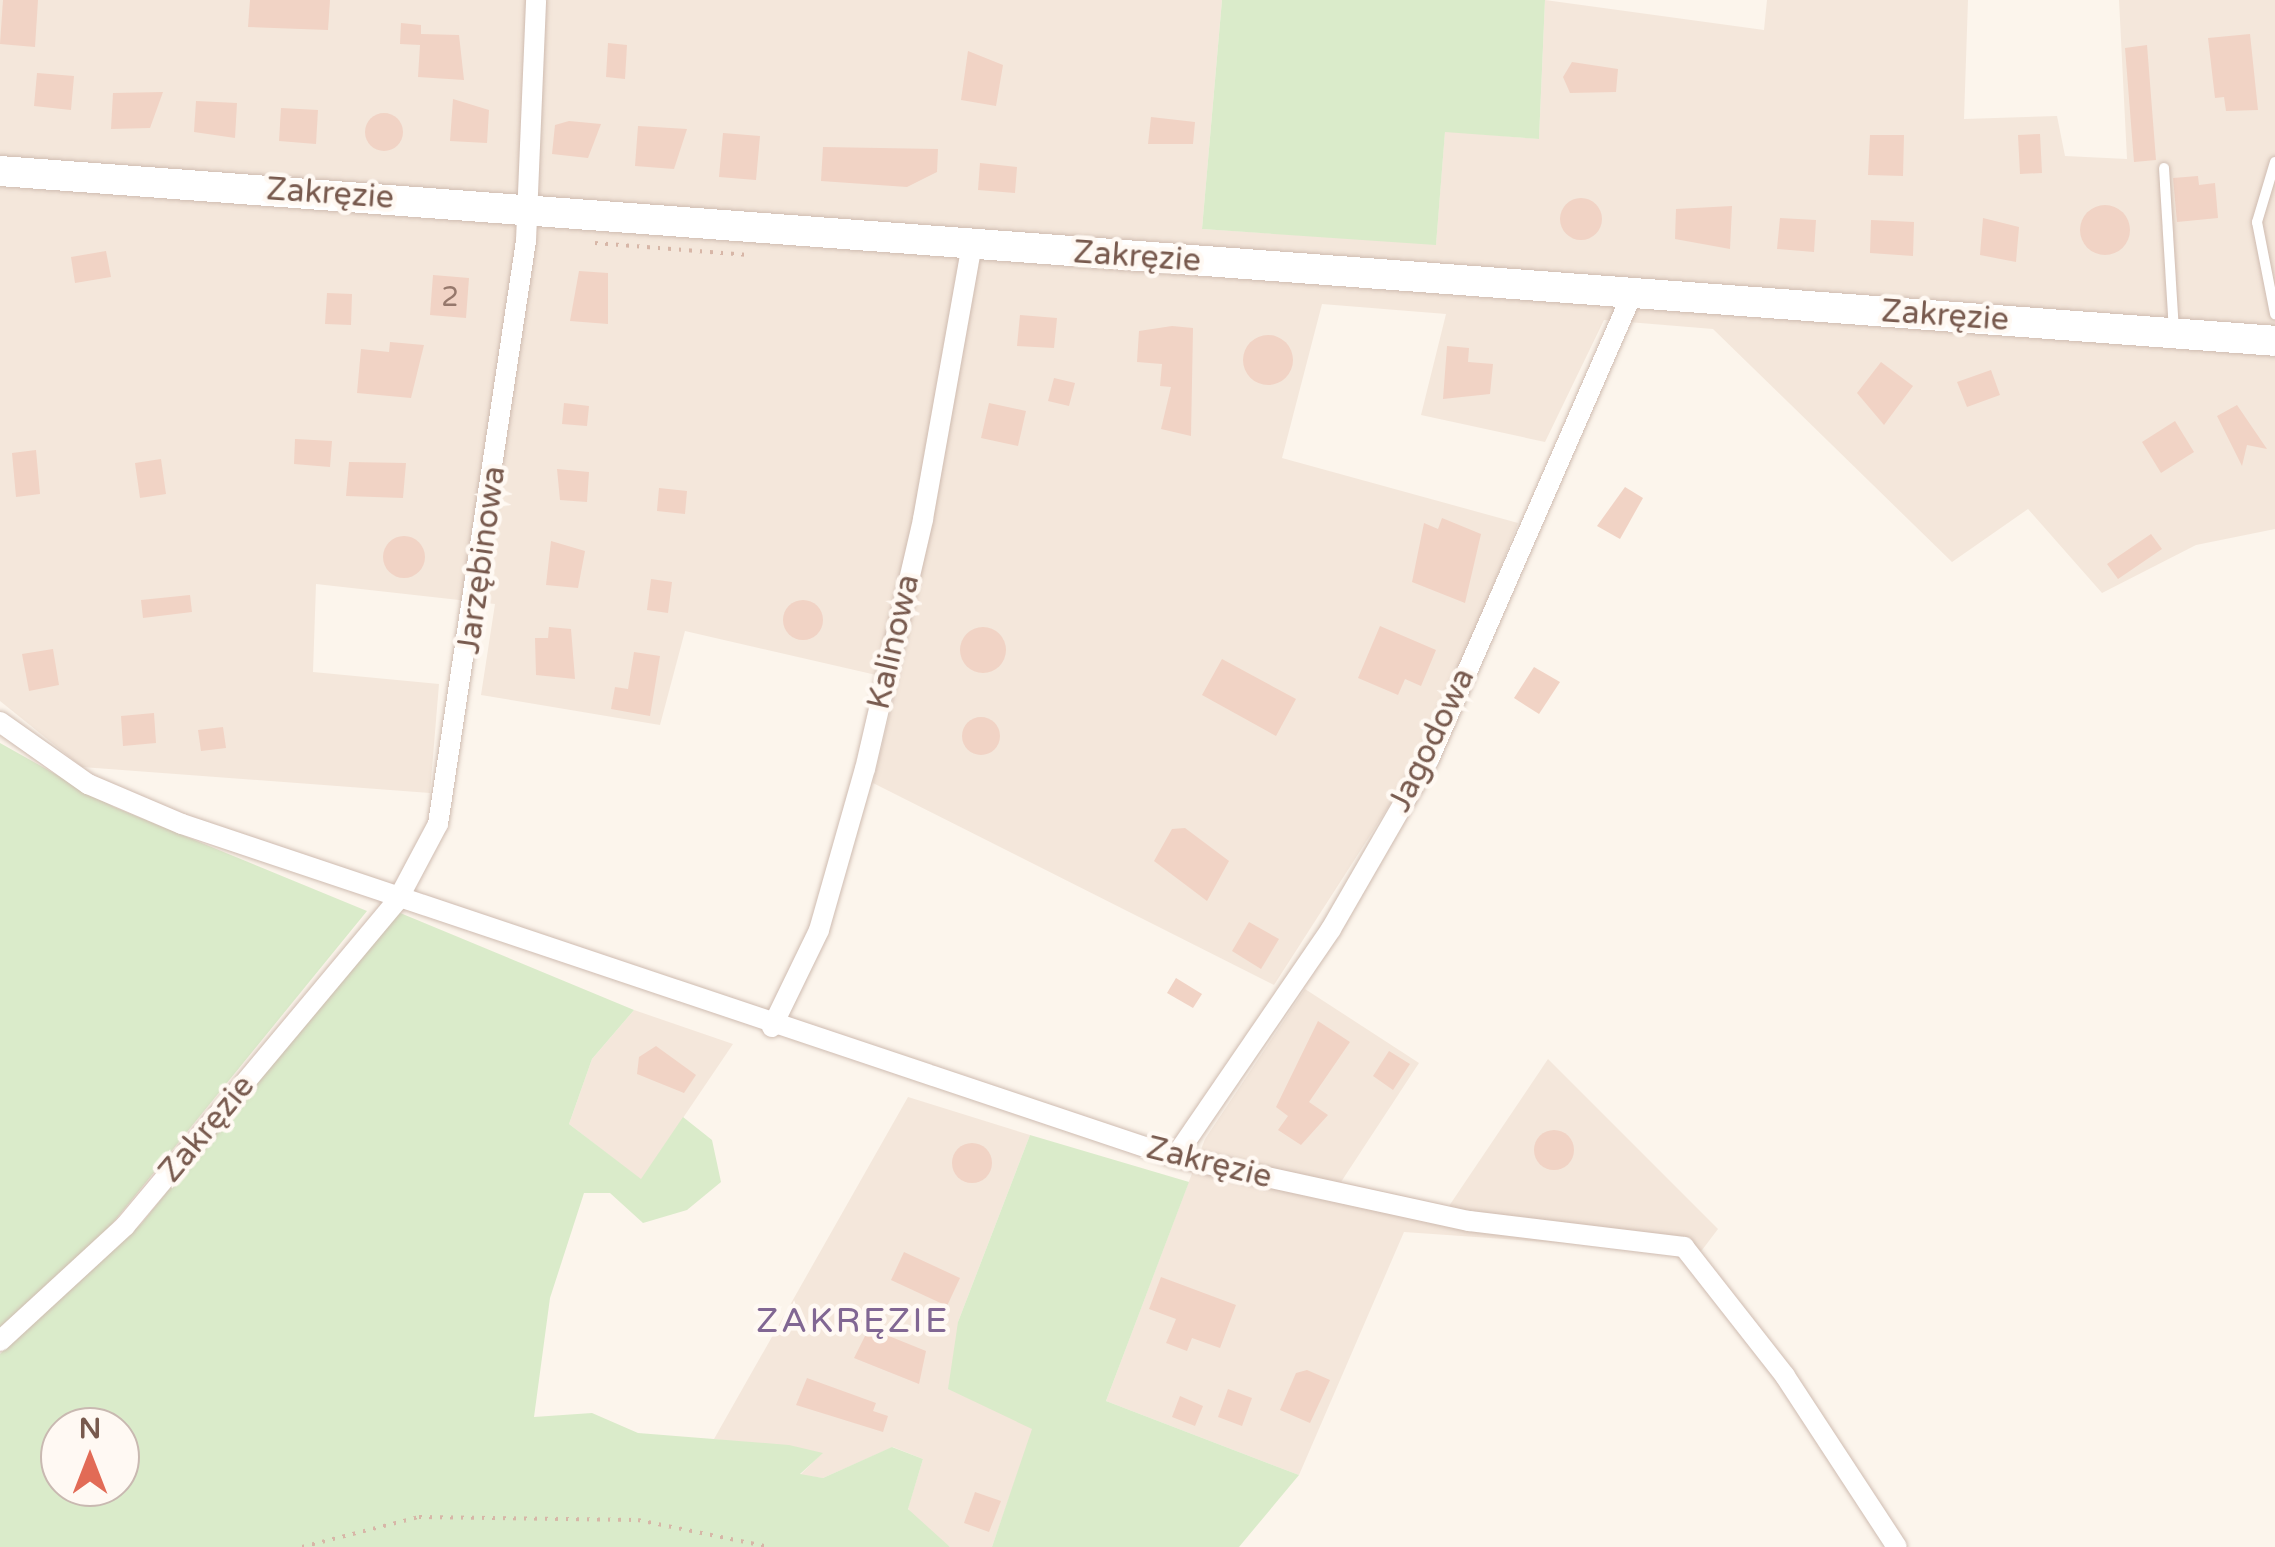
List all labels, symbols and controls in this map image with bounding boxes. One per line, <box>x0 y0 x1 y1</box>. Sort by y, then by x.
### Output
street label: Zakręzie <box>265 170 395 218</box>
street label: Zakręzie <box>1072 233 1202 281</box>
house number: 2 <box>441 280 459 314</box>
street label: Zakręzie <box>1880 292 2010 340</box>
street label: Jarzębinowa <box>450 464 514 656</box>
street label: Kalinowa <box>860 571 928 713</box>
street label: Jagodowa <box>1381 662 1483 818</box>
street label: Zakręzie <box>151 1068 263 1190</box>
street label: Zakręzie <box>1142 1129 1276 1197</box>
district label: ZAKRĘZIE <box>756 1300 950 1342</box>
north arrow <box>40 1407 140 1507</box>
text: N <box>79 1412 101 1446</box>

